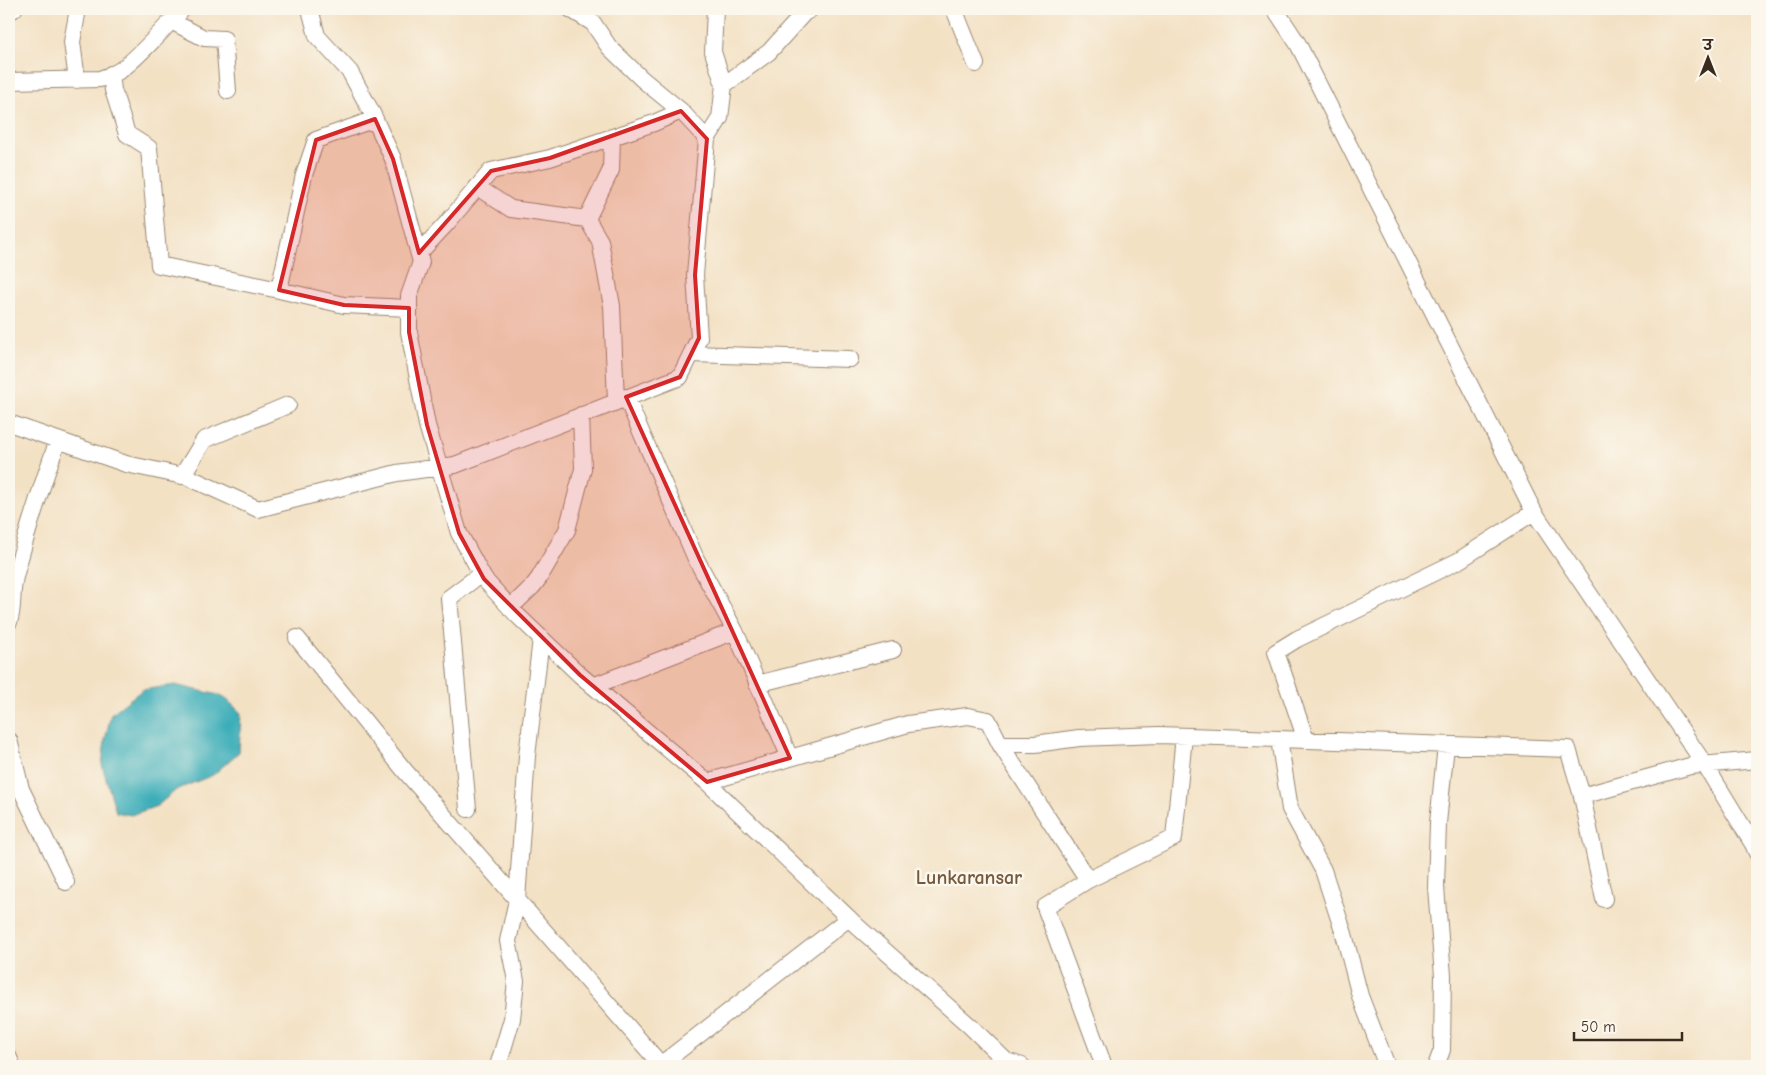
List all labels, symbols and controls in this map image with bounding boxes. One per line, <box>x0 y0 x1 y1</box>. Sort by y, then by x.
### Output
north arrow <box>1684 32 1734 82</box>
text: उ <box>1701 37 1714 54</box>
district label: Lunkaransar <box>916 866 1022 889</box>
scale bar <box>1574 1010 1681 1042</box>
text: 50 m <box>1581 1018 1616 1036</box>

